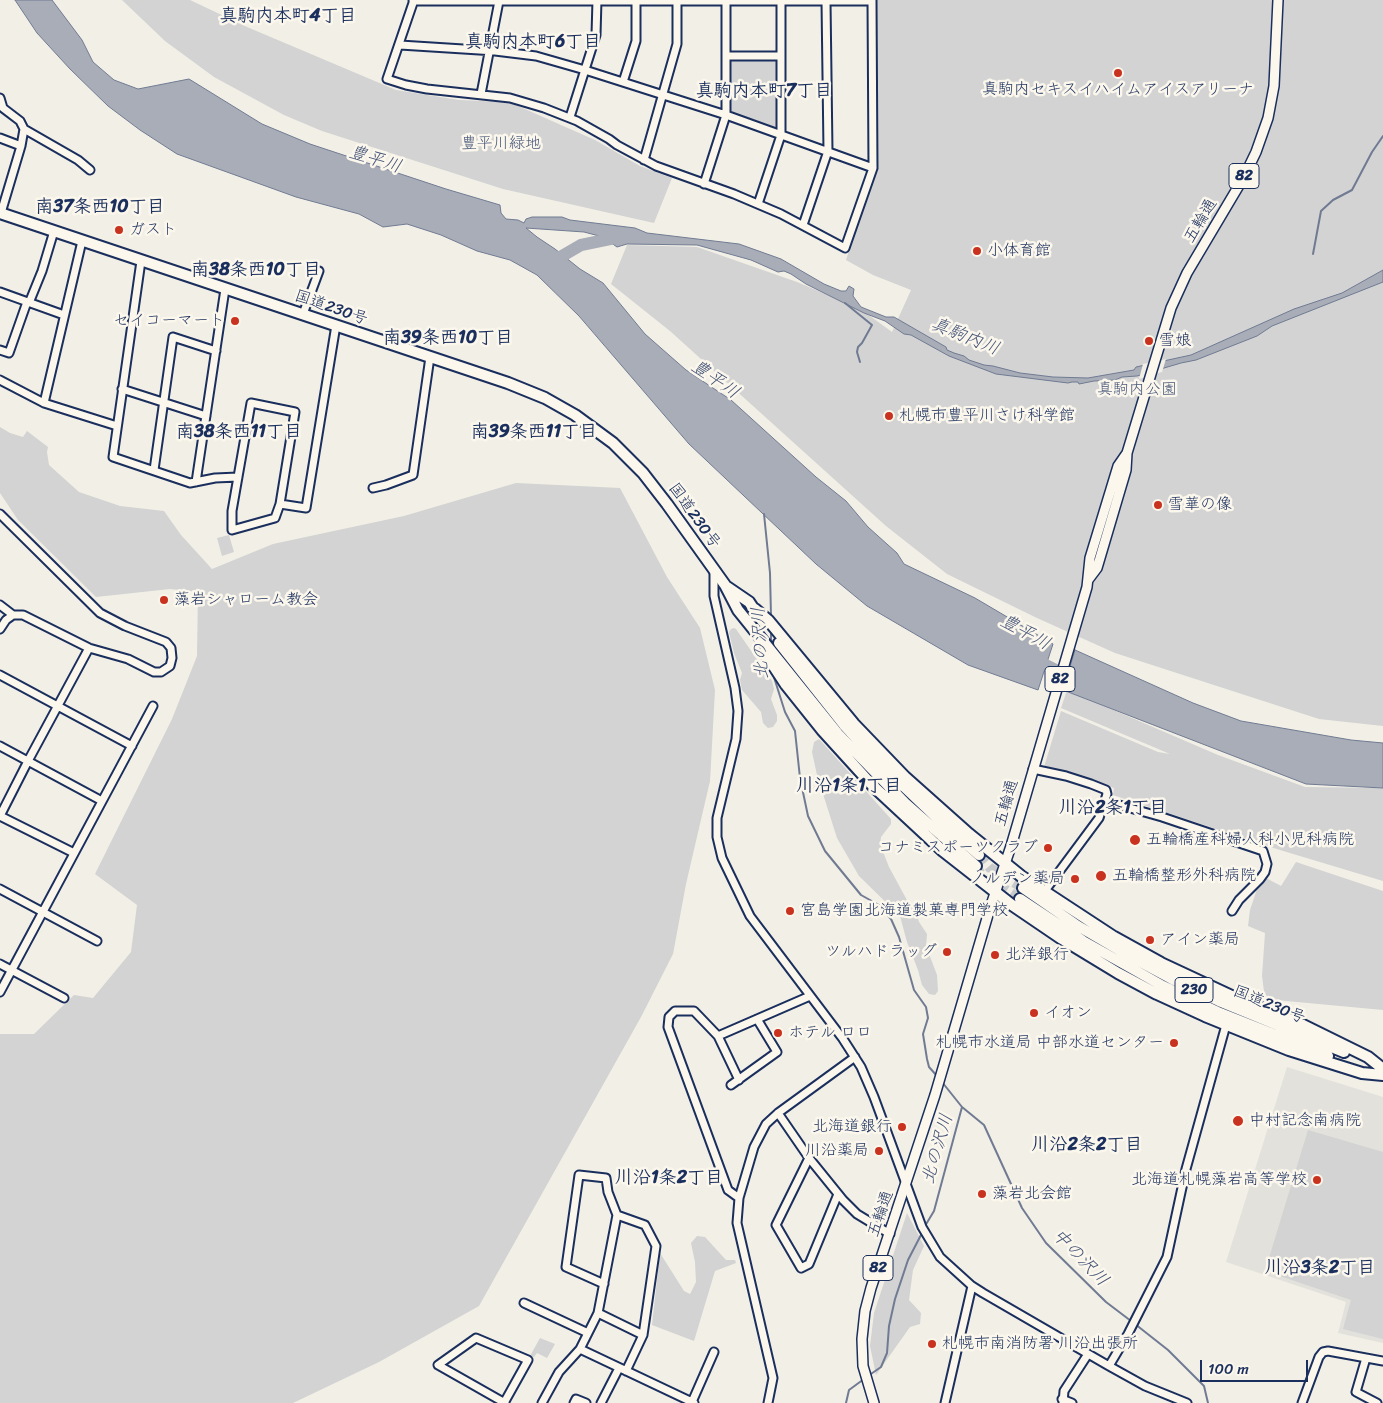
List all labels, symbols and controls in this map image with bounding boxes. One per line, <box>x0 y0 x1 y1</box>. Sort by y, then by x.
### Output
district label: 真駒内本町4丁目 <box>219 5 357 27</box>
district label: 真駒内本町6丁目 <box>465 31 601 53</box>
marker: 真駒内セキスイハイムアイスアリーナ <box>1112 67 1124 79</box>
district label: 真駒内本町7丁目 <box>696 80 832 102</box>
place label: 真駒内セキスイハイムアイスアリーナ <box>982 80 1254 100</box>
park label: 豊平川緑地 <box>461 134 541 154</box>
water label: 豊平川 <box>346 141 404 179</box>
road number: 82 <box>1229 164 1259 188</box>
street label: 五輪通 <box>1180 195 1222 247</box>
district label: 南37条西10丁目 <box>35 196 165 218</box>
place label: ガスト <box>129 220 177 240</box>
marker: ガスト <box>113 224 125 236</box>
place label: 小体育館 <box>987 241 1051 261</box>
marker: 小体育館 <box>971 245 983 257</box>
district label: 南38条西10丁目 <box>191 259 321 281</box>
street label: 国道230号 <box>292 287 370 329</box>
place label: セイコーマート <box>113 311 225 331</box>
water label: 真駒内川 <box>928 314 1002 360</box>
marker: セイコーマート <box>229 315 241 327</box>
district label: 南39条西10丁目 <box>383 327 513 349</box>
place label: 雪娘 <box>1159 331 1191 351</box>
marker: 雪娘 <box>1143 335 1155 347</box>
water label: 豊平川 <box>687 356 743 404</box>
park label: 真駒内公園 <box>1097 380 1177 400</box>
place label: 札幌市豊平川さけ科学館 <box>899 406 1075 426</box>
marker: 札幌市豊平川さけ科学館 <box>883 410 895 422</box>
district label: 南38条西11丁目 <box>176 421 302 443</box>
district label: 南39条西11丁目 <box>471 421 597 443</box>
street label: 国道230号 <box>664 480 724 552</box>
place label: 雪華の像 <box>1168 495 1232 515</box>
marker: 雪華の像 <box>1152 499 1164 511</box>
place label: 藻岩シャローム教会 <box>174 590 318 610</box>
marker: 藻岩シャローム教会 <box>158 594 170 606</box>
water label: 北の沢川 <box>748 606 774 680</box>
water label: 豊平川 <box>996 610 1054 656</box>
road number: 82 <box>1045 666 1075 692</box>
district label: 川沿1条1丁目 <box>796 775 902 797</box>
street label: 五輪通 <box>991 777 1023 829</box>
district label: 川沿2条1丁目 <box>1059 797 1167 819</box>
place label: 五輪橋産科婦人科小児科病院 <box>1146 830 1354 850</box>
marker: 五輪橋産科婦人科小児科病院 <box>1128 833 1142 847</box>
place label: コナミスポーツクラブ <box>878 838 1038 858</box>
marker: コナミスポーツクラブ <box>1042 842 1054 854</box>
place label: 五輪橋整形外科病院 <box>1112 866 1256 886</box>
place label: ノルデン薬局 <box>969 869 1065 889</box>
marker: 五輪橋整形外科病院 <box>1094 869 1108 883</box>
marker: ノルデン薬局 <box>1069 873 1081 885</box>
place label: 宮島学園北海道製菓専門学校 <box>800 901 1008 921</box>
marker: 宮島学園北海道製菓専門学校 <box>784 905 796 917</box>
place label: アイン薬局 <box>1160 930 1240 950</box>
marker: アイン薬局 <box>1144 934 1156 946</box>
place label: ツルハドラッグ <box>825 942 937 962</box>
place label: 北洋銀行 <box>1005 945 1069 965</box>
marker: ツルハドラッグ <box>941 946 953 958</box>
marker: 北洋銀行 <box>989 949 1001 961</box>
road number: 230 <box>1175 978 1213 1002</box>
street label: 国道230号 <box>1230 982 1308 1028</box>
place label: イオン <box>1044 1003 1092 1023</box>
marker: イオン <box>1028 1007 1040 1019</box>
place label: ホテル ロロ <box>788 1023 872 1043</box>
marker: ホテル ロロ <box>772 1027 784 1039</box>
place label: 札幌市水道局 中部水道センター <box>936 1033 1164 1053</box>
marker: 札幌市水道局 中部水道センター <box>1168 1037 1180 1049</box>
water label: 北の沢川 <box>918 1111 958 1187</box>
place label: 中村記念南病院 <box>1249 1111 1361 1131</box>
marker: 中村記念南病院 <box>1231 1114 1245 1128</box>
place label: 北海道銀行 <box>812 1117 892 1137</box>
marker: 北海道銀行 <box>896 1121 908 1133</box>
district label: 川沿2条2丁目 <box>1032 1134 1142 1156</box>
place label: 川沿薬局 <box>805 1141 869 1161</box>
marker: 川沿薬局 <box>873 1145 885 1157</box>
district label: 川沿1条2丁目 <box>615 1167 723 1189</box>
place label: 北海道札幌藻岩高等学校 <box>1131 1170 1307 1190</box>
marker: 北海道札幌藻岩高等学校 <box>1311 1174 1323 1186</box>
place label: 藻岩北会館 <box>992 1184 1072 1204</box>
street label: 五輪通 <box>864 1188 898 1240</box>
marker: 藻岩北会館 <box>976 1188 988 1200</box>
water label: 中の沢川 <box>1047 1225 1113 1291</box>
road number: 82 <box>863 1256 893 1280</box>
district label: 川沿3条2丁目 <box>1265 1257 1375 1279</box>
place label: 札幌市南消防署 川沿出張所 <box>942 1334 1138 1354</box>
marker: 札幌市南消防署 川沿出張所 <box>926 1338 938 1350</box>
scale bar <box>1203 1350 1310 1382</box>
text: 100 m <box>1208 1356 1249 1382</box>

